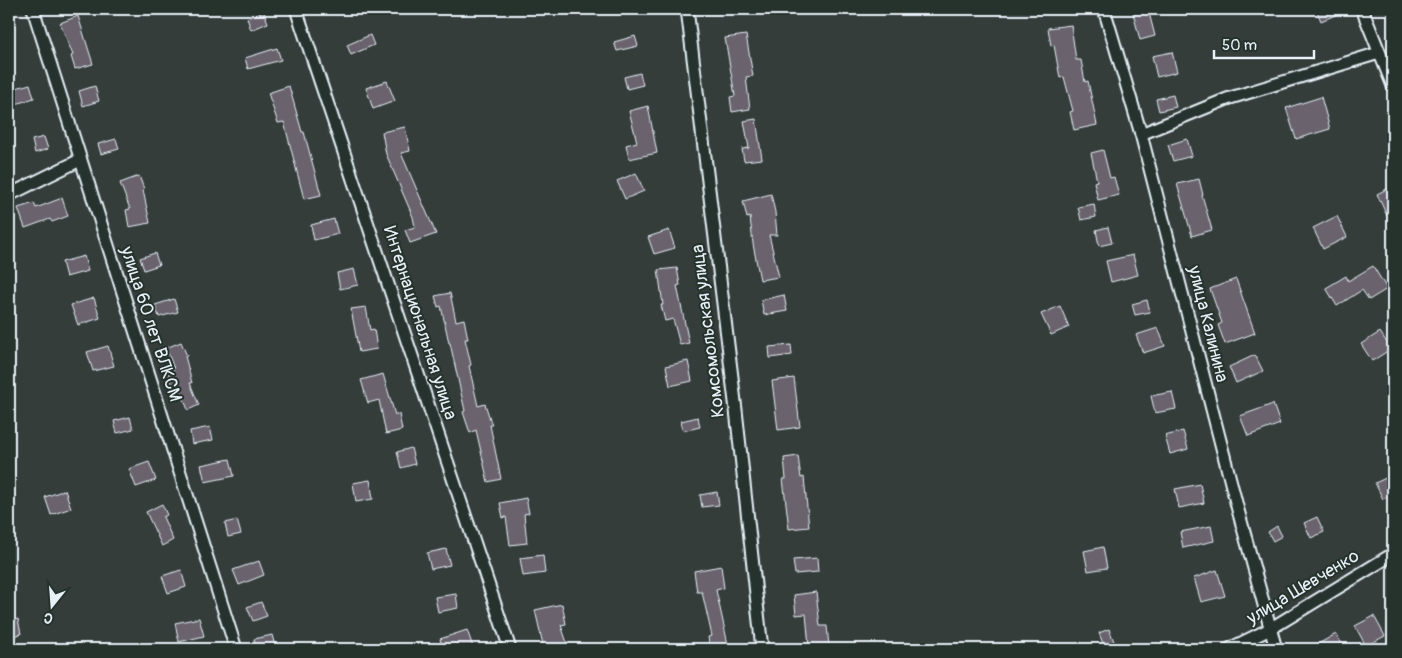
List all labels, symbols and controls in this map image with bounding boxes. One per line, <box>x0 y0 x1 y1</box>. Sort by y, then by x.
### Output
scale bar <box>1214 28 1314 60</box>
text: 50 m <box>1222 36 1257 55</box>
street label: Интернациональная улица <box>378 223 462 423</box>
street label: улица 60 лет ВЛКСМ <box>115 242 187 405</box>
street label: Комсомольская улица <box>686 243 730 419</box>
street label: улица Калинина <box>1182 262 1234 385</box>
street label: улица Шевченко <box>1242 544 1364 630</box>
north arrow <box>28 580 78 630</box>
text: С <box>41 608 55 627</box>

